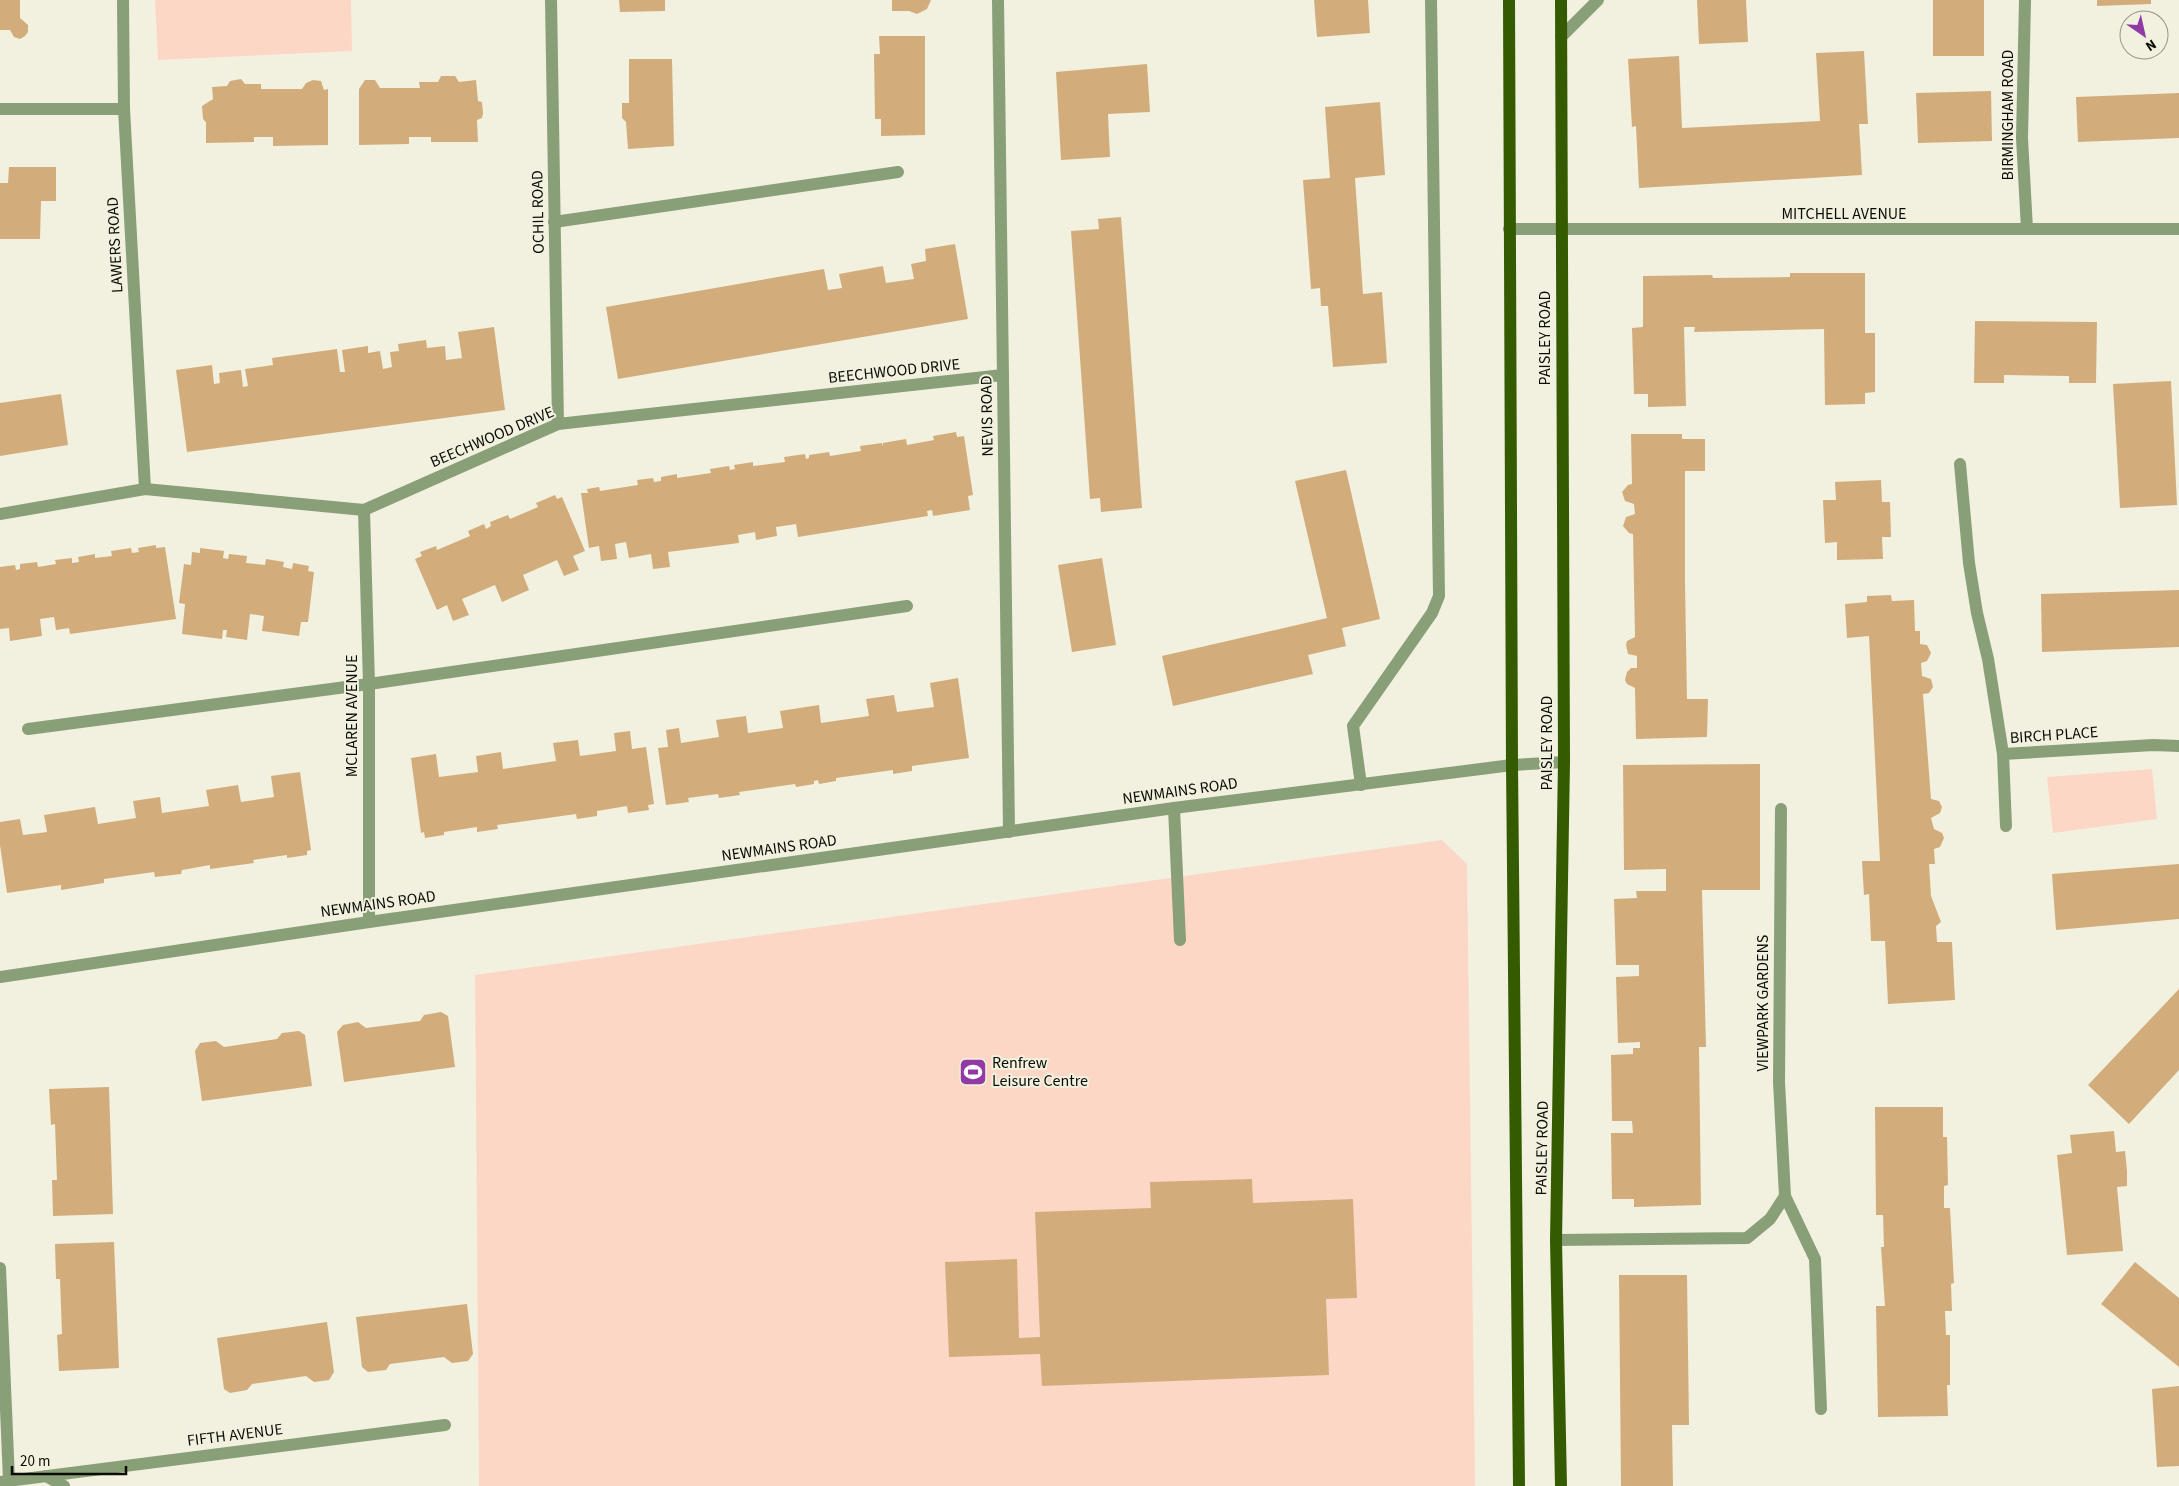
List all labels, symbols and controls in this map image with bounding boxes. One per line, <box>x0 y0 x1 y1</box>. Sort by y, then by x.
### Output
north arrow <box>2119 10 2169 60</box>
text: N <box>2141 34 2160 56</box>
street label: BIRMINGHAM ROAD <box>1997 49 2019 180</box>
street label: OCHIL ROAD <box>526 170 550 254</box>
street label: LAWERS ROAD <box>101 196 129 294</box>
street label: MITCHELL AVENUE <box>1781 203 1907 225</box>
street label: PAISLEY ROAD <box>1534 290 1556 385</box>
street label: BEECHWOOD DRIVE <box>827 353 961 389</box>
street label: NEVIS ROAD <box>975 375 999 457</box>
street label: BEECHWOOD DRIVE <box>427 401 557 473</box>
street label: MCLAREN AVENUE <box>341 655 363 777</box>
street label: PAISLEY ROAD <box>1536 695 1558 790</box>
street label: BIRCH PLACE <box>2009 721 2099 749</box>
street label: NEWMAINS ROAD <box>1121 772 1239 810</box>
street label: NEWMAINS ROAD <box>720 829 838 867</box>
street label: NEWMAINS ROAD <box>319 885 437 923</box>
street label: VIEWPARK GARDENS <box>1752 935 1774 1071</box>
place label: Renfrew Leisure Centre <box>992 1052 1088 1092</box>
sports icon: Renfrew Leisure Centre <box>958 1057 988 1087</box>
street label: PAISLEY ROAD <box>1530 1100 1554 1196</box>
street label: FIFTH AVENUE <box>186 1418 284 1452</box>
scale bar <box>12 1444 126 1476</box>
text: 20 m <box>20 1451 50 1472</box>

